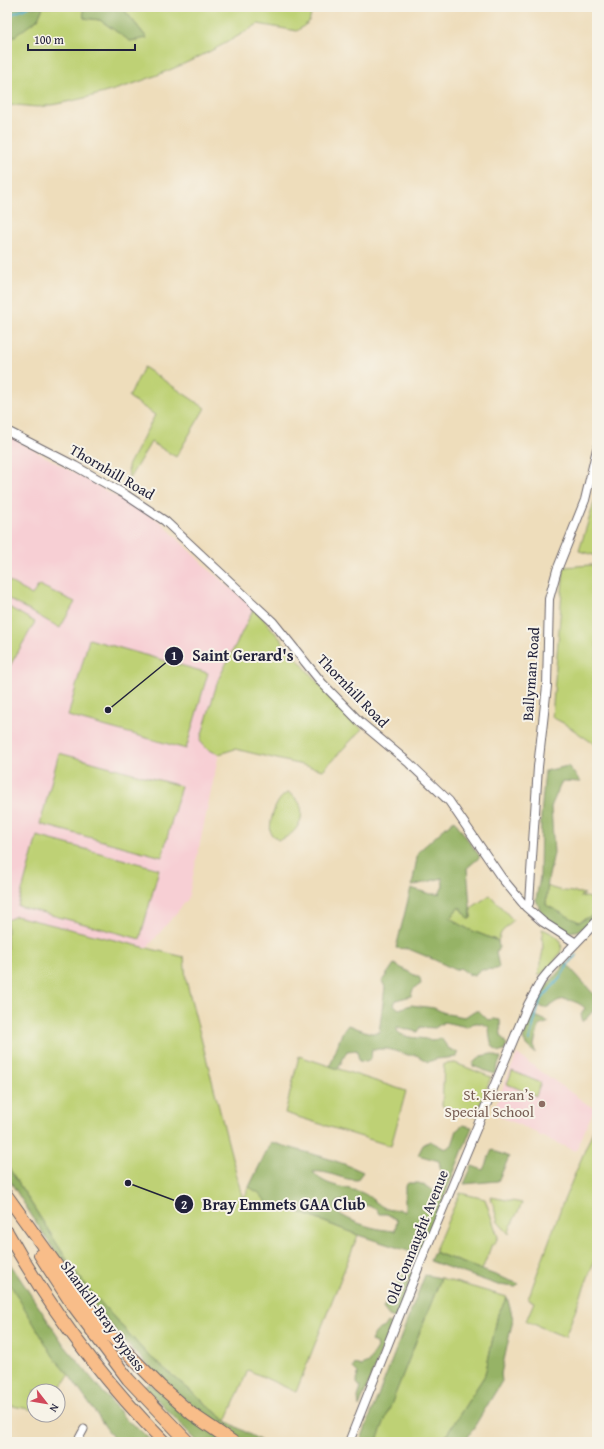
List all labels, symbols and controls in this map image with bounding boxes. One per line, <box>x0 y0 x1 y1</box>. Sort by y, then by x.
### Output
scale bar <box>28 26 135 52</box>
text: 100 m <box>34 31 64 48</box>
street label: Thornhill Road <box>66 439 159 504</box>
street label: Ballyman Road <box>517 626 544 722</box>
callout: Saint Gerard's <box>164 642 301 670</box>
text: Saint Gerard's <box>192 643 294 667</box>
text: 1 <box>171 647 177 664</box>
street label: Thornhill Road <box>313 649 394 732</box>
place label: St. Kieran’s Special School <box>444 1084 534 1122</box>
marker: St. Kieran’s Special School <box>537 1099 547 1109</box>
street label: Old Connaught Avenue <box>380 1167 453 1307</box>
callout: Bray Emmets GAA Club <box>174 1190 373 1218</box>
text: Bray Emmets GAA Club <box>203 1192 366 1216</box>
text: 2 <box>181 1196 187 1213</box>
street label: Shankill-Bray Bypass <box>56 1256 151 1375</box>
north arrow <box>26 1383 66 1423</box>
text: N <box>45 1401 63 1416</box>

